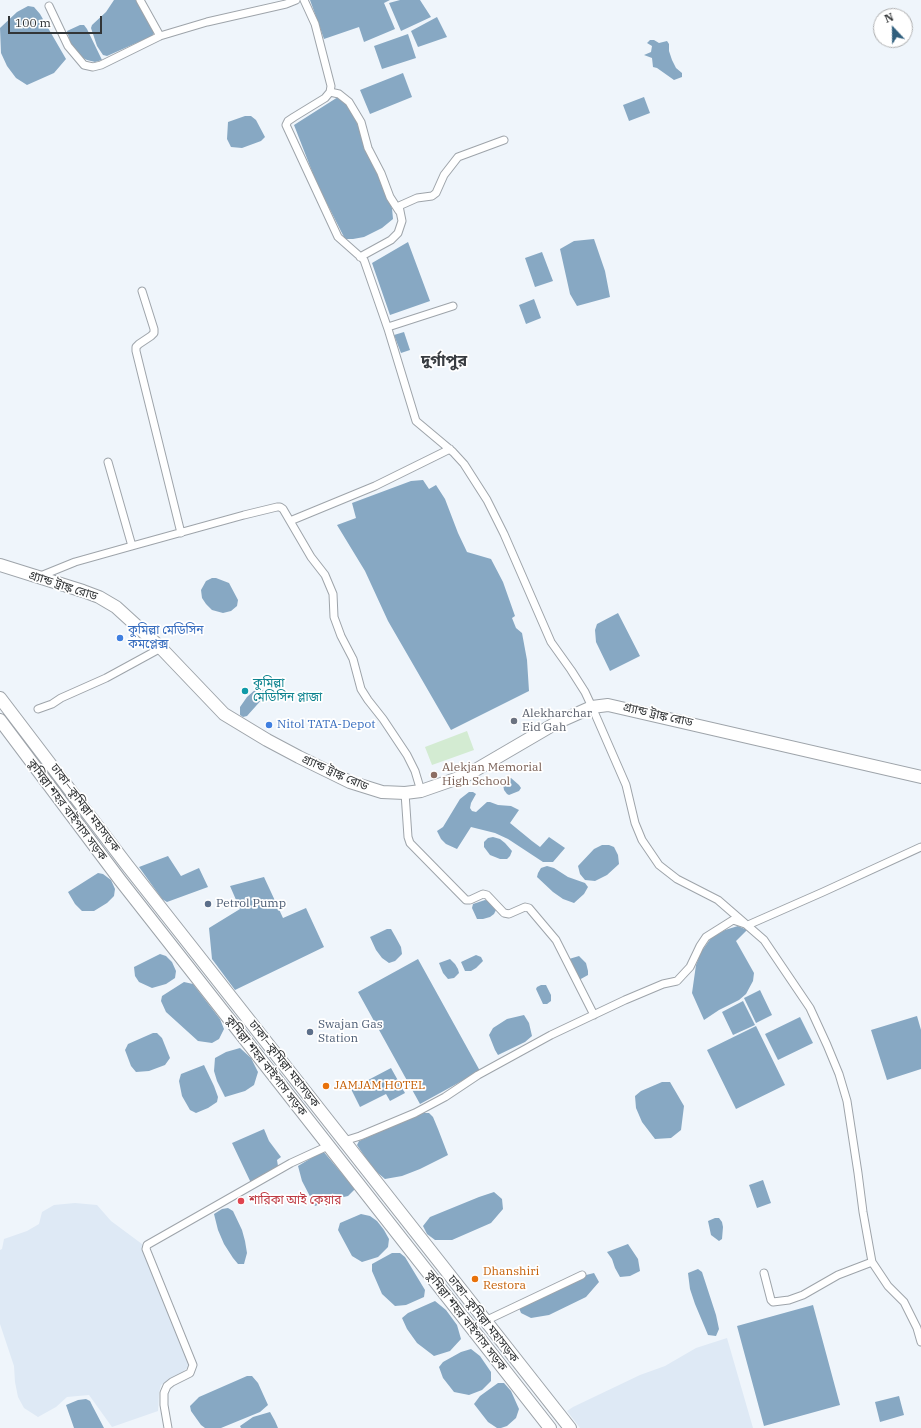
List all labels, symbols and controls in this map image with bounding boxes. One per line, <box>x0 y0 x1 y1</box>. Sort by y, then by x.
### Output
scale bar <box>10 8 104 34</box>
north arrow <box>873 8 913 48</box>
text: N <box>882 10 896 26</box>
text: 100 m <box>15 15 51 30</box>
district label: দুর্গাপুর <box>421 351 467 371</box>
street label: গ্র্যান্ড ট্রাঙ্ক রোড <box>27 568 99 604</box>
place label: কুমিল্লা মেডিসিন কমপ্লেক্স <box>128 624 203 652</box>
marker: কুমিল্লা মেডিসিন কমপ্লেক্স <box>115 633 125 643</box>
place label: কুমিল্লা মেডিসিন প্লাজা <box>253 677 322 705</box>
marker: কুমিল্লা মেডিসিন প্লাজা <box>240 686 250 696</box>
street label: গ্র্যান্ড ট্রাঙ্ক রোড <box>622 700 694 730</box>
place label: Alekharchar Eid Gah <box>522 707 592 735</box>
marker: Alekharchar Eid Gah <box>509 716 519 726</box>
place label: Nitol TATA-Depot <box>277 718 375 732</box>
marker: Nitol TATA-Depot <box>264 720 274 730</box>
street label: গ্র্যান্ড ট্রাঙ্ক রোড <box>300 752 370 794</box>
street label: কুমিল্লা শহর বাইপাস সড়ক <box>24 756 110 864</box>
street label: ঢাকা–কুমিল্লা মহাসড়ক <box>47 761 123 855</box>
place label: Alekjan Memorial High School <box>442 761 542 789</box>
marker: Alekjan Memorial High School <box>429 770 439 780</box>
place label: Petrol Pump <box>216 897 286 911</box>
marker: Petrol Pump <box>203 899 213 909</box>
street label: কুমিল্লা শহর বাইপাস সড়ক <box>222 1013 310 1119</box>
street label: ঢাকা–কুমিল্লা মহাসড়ক <box>246 1018 322 1110</box>
place label: Swajan Gas Station <box>318 1018 383 1046</box>
marker: Swajan Gas Station <box>305 1027 315 1037</box>
place label: JAMJAM HOTEL <box>334 1079 425 1093</box>
marker: JAMJAM HOTEL <box>321 1081 331 1091</box>
place label: শারিকা আই কেয়ার <box>249 1194 341 1208</box>
marker: শারিকা আই কেয়ার <box>236 1196 246 1206</box>
place label: Dhanshiri Restora <box>483 1265 539 1293</box>
street label: কুমিল্লা শহর বাইপাস সড়ক <box>422 1268 510 1374</box>
street label: ঢাকা–কুমিল্লা মহাসড়ক <box>445 1273 521 1365</box>
marker: Dhanshiri Restora <box>470 1274 480 1284</box>

